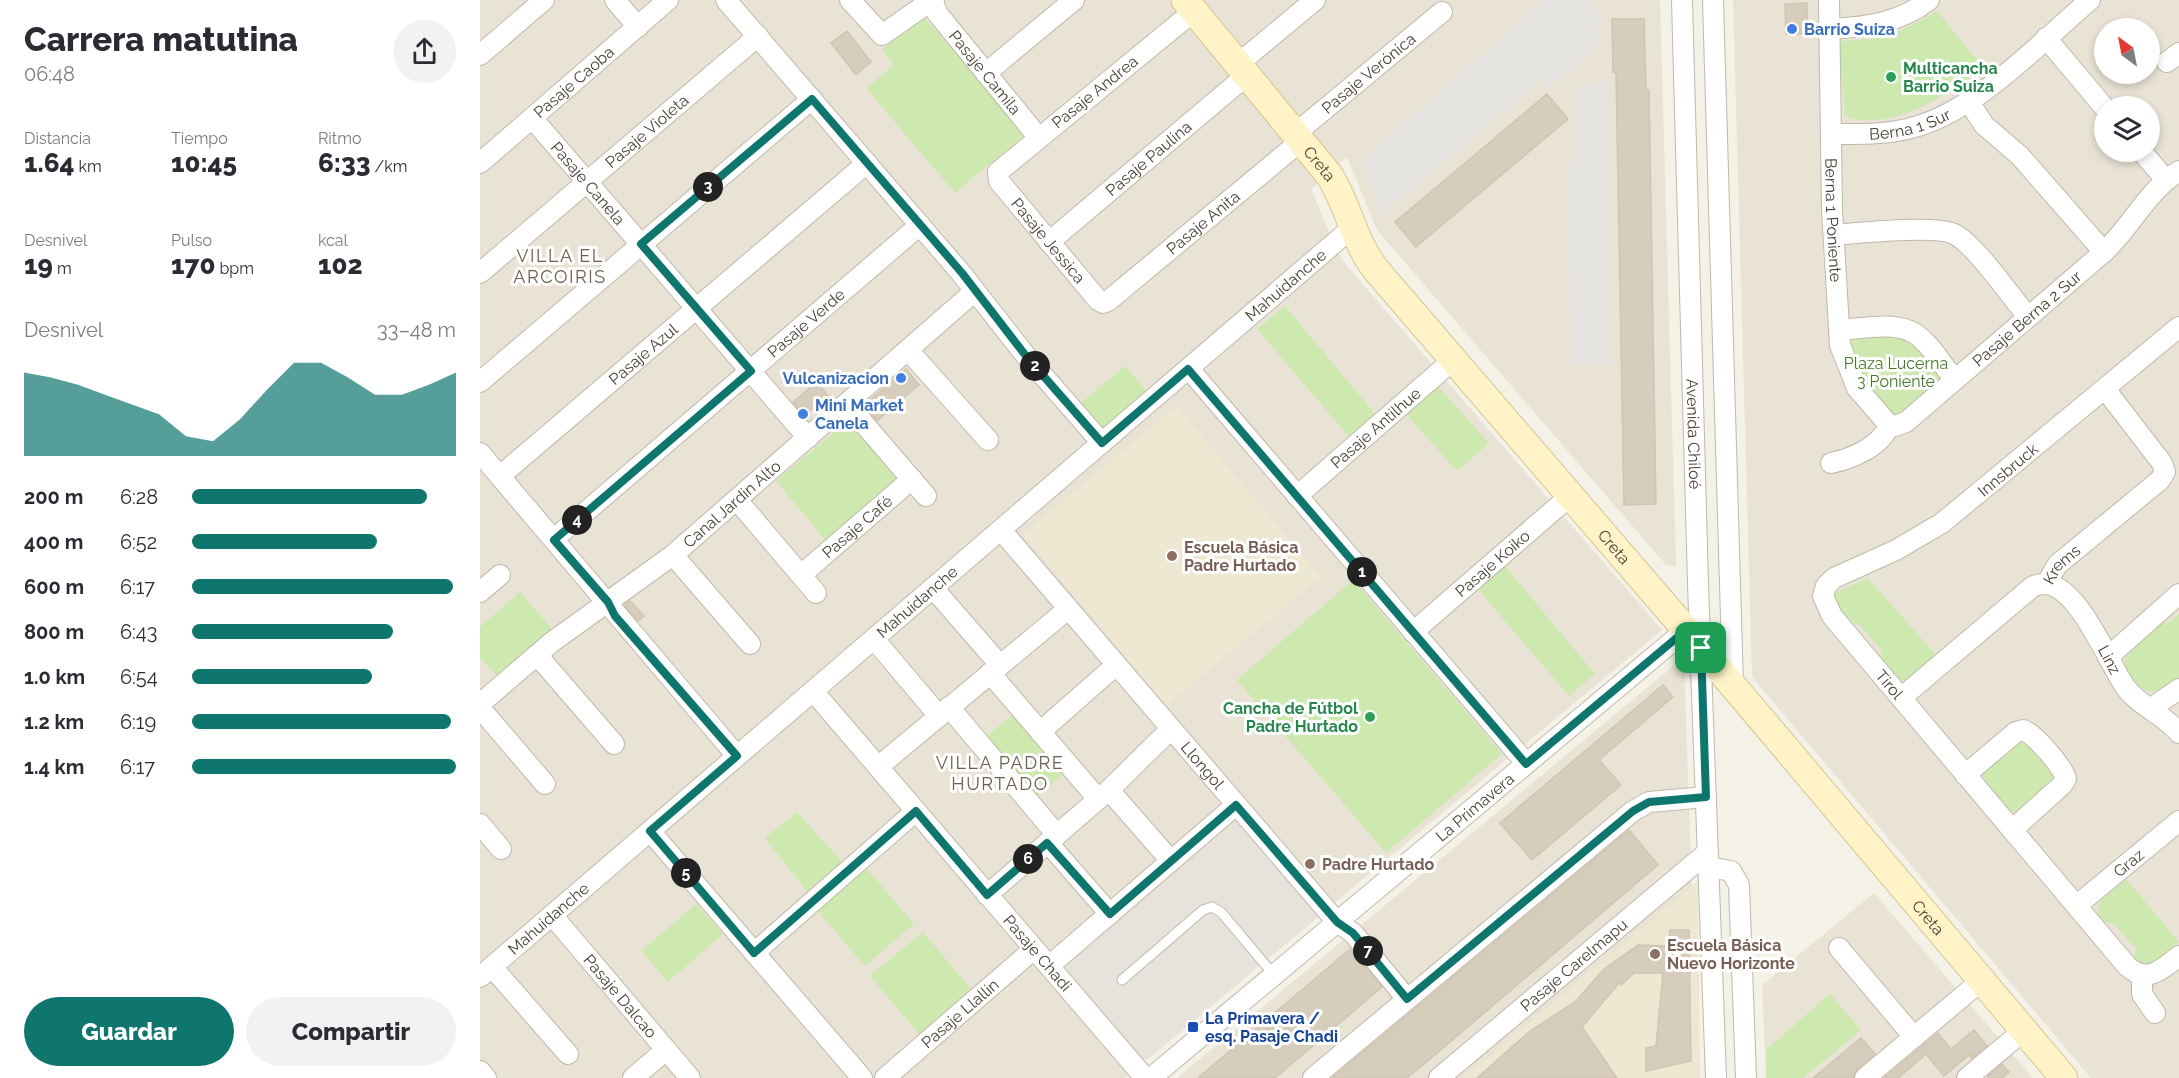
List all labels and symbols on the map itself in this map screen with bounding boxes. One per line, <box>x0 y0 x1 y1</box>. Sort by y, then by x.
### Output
north arrow <box>2094 18 2160 84</box>
place label: Barrio Suiza <box>1804 20 1895 39</box>
marker: Barrio Suiza <box>1785 22 1799 36</box>
street label: Pasaje Camila <box>945 26 1025 118</box>
street label: Pasaje Verónica <box>1318 29 1419 117</box>
street label: Pasaje Caoba <box>530 42 618 122</box>
street label: Pasaje Andrea <box>1048 52 1142 132</box>
place label: Multicancha Barrio Suiza <box>1903 59 1998 96</box>
marker: Multicancha Barrio Suiza <box>1884 70 1898 84</box>
street label: Pasaje Violeta <box>601 90 692 172</box>
street label: Berna 1 Sur <box>1869 104 1954 143</box>
street label: Pasaje Paulina <box>1102 117 1195 200</box>
street label: Pasaje Canela <box>547 138 629 229</box>
street label: Creta <box>1300 142 1340 185</box>
street label: Berna 1 Poniente <box>1822 158 1846 283</box>
pin: 3 <box>693 172 723 202</box>
street label: Pasaje Anita <box>1162 186 1243 258</box>
street label: Pasaje Jessica <box>1007 194 1089 287</box>
district label: VILLA EL ARCOIRIS <box>513 245 607 287</box>
street label: Mahuidanche <box>1241 245 1330 325</box>
street label: Pasaje Berna 2 Sur <box>1969 266 2085 370</box>
street label: Pasaje Verde <box>764 284 848 361</box>
street label: Pasaje Azul <box>605 319 682 389</box>
pin: 2 <box>1020 351 1050 381</box>
park label: Plaza Lucerna 3 Poniente <box>1844 354 1948 391</box>
place label: Vulcanizacion <box>782 369 889 388</box>
marker: Vulcanizacion <box>894 371 908 385</box>
street label: Avenida Chiloé <box>1683 378 1705 489</box>
street label: Pasaje Antilhue <box>1326 383 1424 472</box>
place label: Mini Market Canela <box>815 396 904 433</box>
marker: Mini Market Canela <box>796 407 810 421</box>
street label: Innsbruck <box>1974 439 2042 501</box>
street label: Canal Jardin Alto <box>679 456 784 551</box>
street label: Pasaje Café <box>818 491 896 562</box>
pin: 4 <box>562 505 592 535</box>
street label: Creta <box>1594 525 1634 568</box>
street label: Pasaje Koiko <box>1451 526 1534 601</box>
place label: Escuela Básica Padre Hurtado <box>1184 538 1298 575</box>
street label: Krems <box>2039 540 2084 587</box>
marker: Escuela Básica Padre Hurtado <box>1165 549 1179 563</box>
pin: 1 <box>1347 557 1377 587</box>
street label: Mahuidanche <box>873 562 961 642</box>
pin <box>1675 622 1726 673</box>
street label: Linz <box>2094 642 2125 678</box>
street label: Tirol <box>1872 666 1908 703</box>
place label: Cancha de Fútbol Padre Hurtado <box>1223 699 1359 736</box>
marker: Cancha de Fútbol Padre Hurtado <box>1363 710 1377 724</box>
street label: Llongol <box>1177 738 1229 793</box>
district label: VILLA PADRE HURTADO <box>936 752 1064 794</box>
street label: La Primavera <box>1431 769 1518 845</box>
pin: 6 <box>1013 844 1043 874</box>
street label: Graz <box>2109 845 2148 881</box>
place label: Padre Hurtado <box>1322 855 1435 874</box>
marker: Padre Hurtado <box>1303 857 1317 871</box>
pin: 5 <box>671 858 701 888</box>
street label: Mahuidanche <box>504 878 593 958</box>
street label: Creta <box>1908 896 1949 939</box>
street label: Pasaje Chadi <box>1000 911 1076 995</box>
street label: Pasaje Carelmapu <box>1516 914 1631 1015</box>
pin: 7 <box>1353 936 1383 966</box>
place label: Escuela Básica Nuevo Horizonte <box>1667 936 1795 973</box>
marker: Escuela Básica Nuevo Horizonte <box>1648 947 1662 961</box>
street label: Pasaje Dalcao <box>580 950 661 1042</box>
street label: Pasaje Llallin <box>917 975 1002 1052</box>
place label: La Primavera / esq. Pasaje Chadi <box>1205 1009 1338 1046</box>
marker: La Primavera / esq. Pasaje Chadi <box>1186 1020 1200 1034</box>

